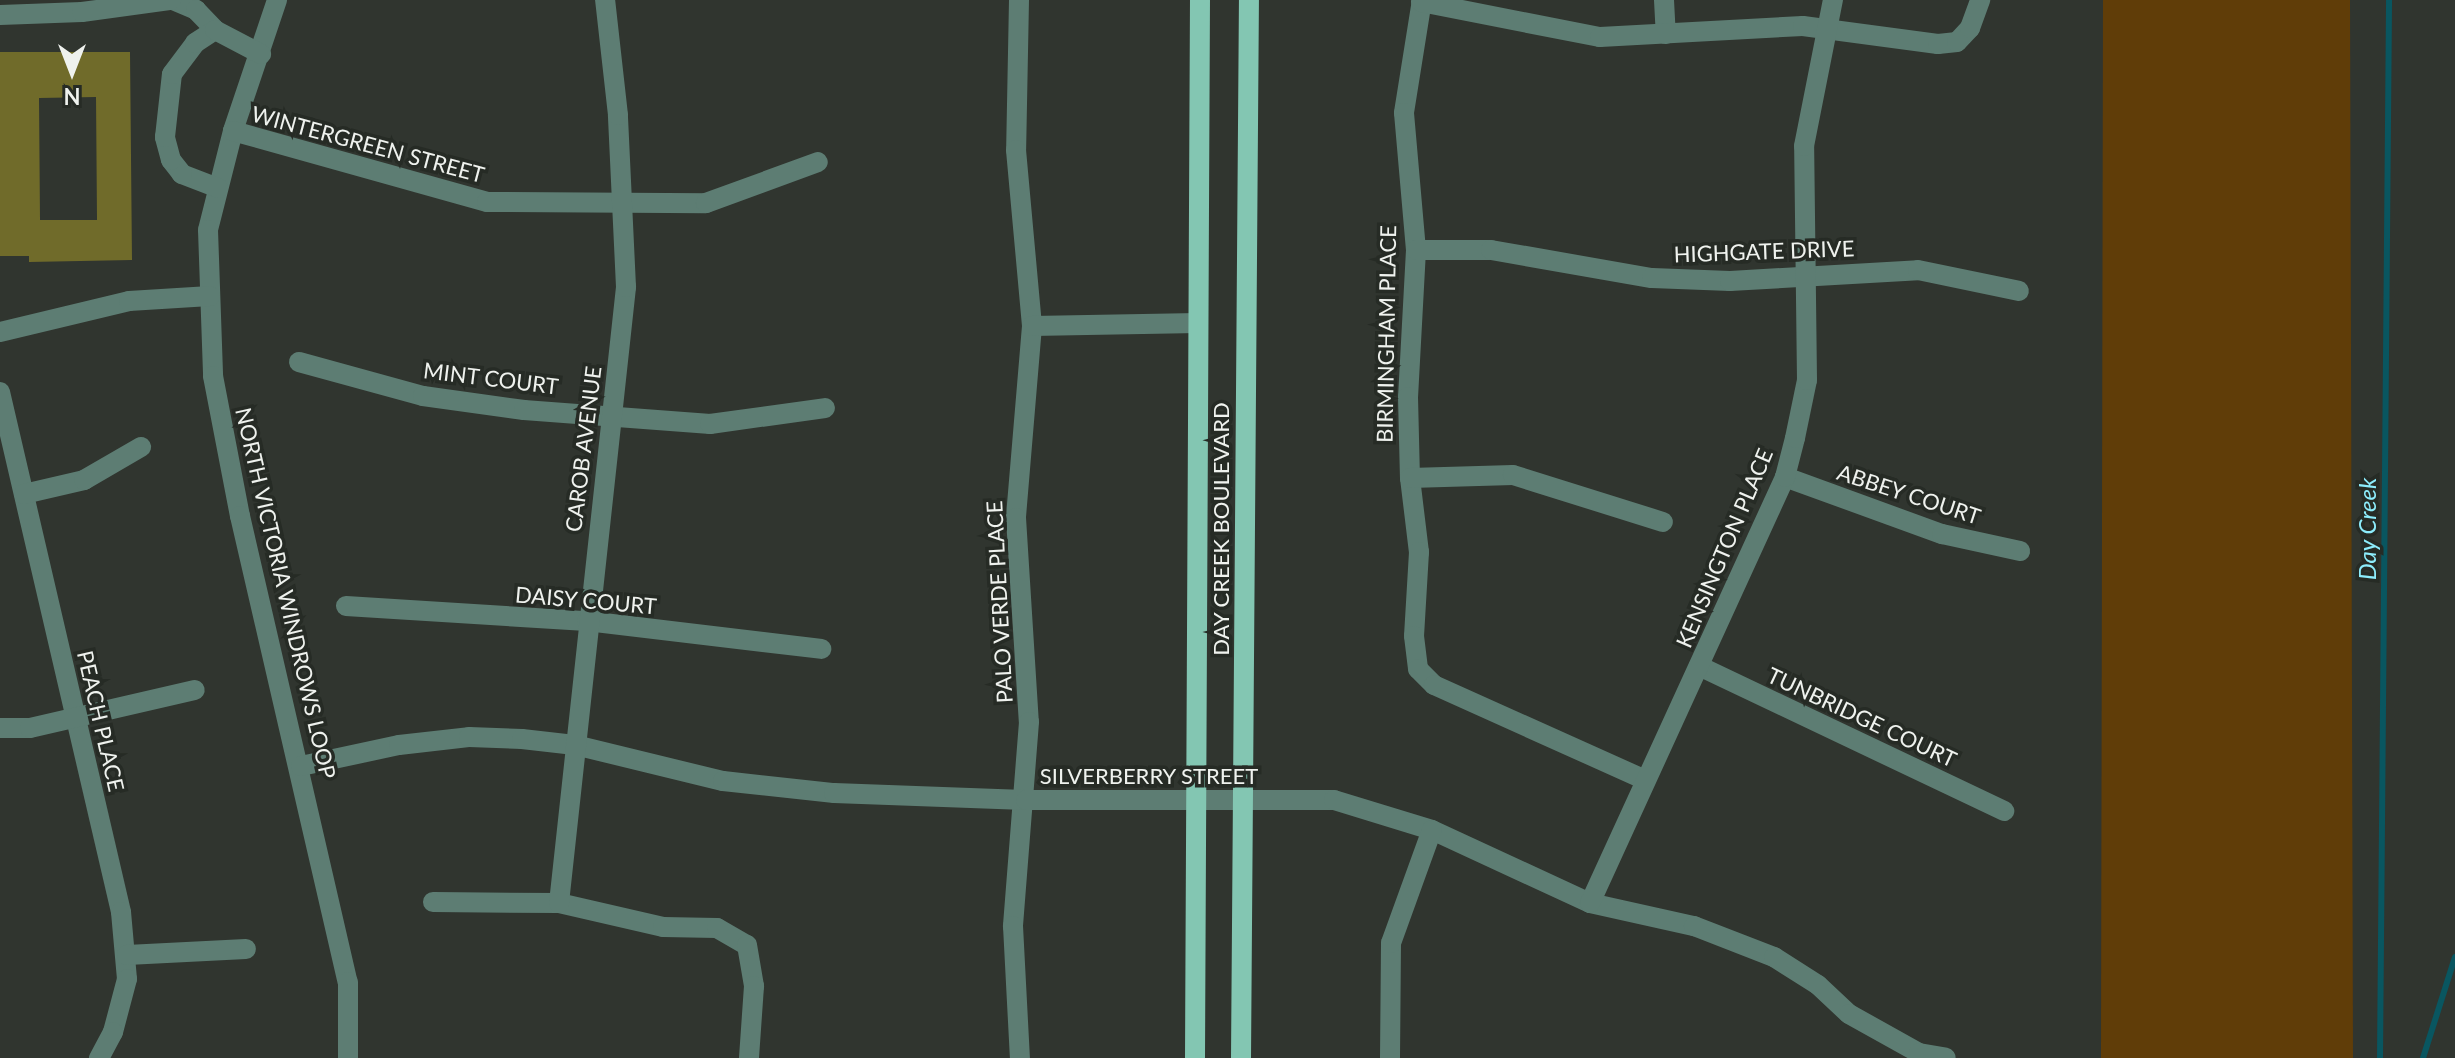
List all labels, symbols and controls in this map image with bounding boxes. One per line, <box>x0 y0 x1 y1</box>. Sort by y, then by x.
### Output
north arrow <box>32 32 112 112</box>
text: N <box>64 83 80 110</box>
street label: WINTERGREEN STREET <box>249 100 487 188</box>
street label: BIRMINGHAM PLACE <box>1371 225 1401 443</box>
street label: HIGHGATE DRIVE <box>1673 235 1855 267</box>
street label: MINT COURT <box>422 357 560 399</box>
street label: CAROB AVENUE <box>560 364 606 534</box>
street label: DAY CREEK BOULEVARD <box>1208 402 1234 656</box>
street label: NORTH VICTORIA WINDROWS LOOP <box>230 404 342 782</box>
street label: KENSINGTON PLACE <box>1670 444 1778 652</box>
street label: ABBEY COURT <box>1834 458 1984 530</box>
water label: Day Creek <box>2353 477 2381 581</box>
street label: PALO VERDE PLACE <box>980 500 1018 704</box>
street label: DAISY COURT <box>514 581 658 619</box>
street label: PEACH PLACE <box>72 648 130 794</box>
street label: TUNBRIDGE COURT <box>1763 662 1961 772</box>
street label: SILVERBERRY STREET <box>1039 763 1259 789</box>

